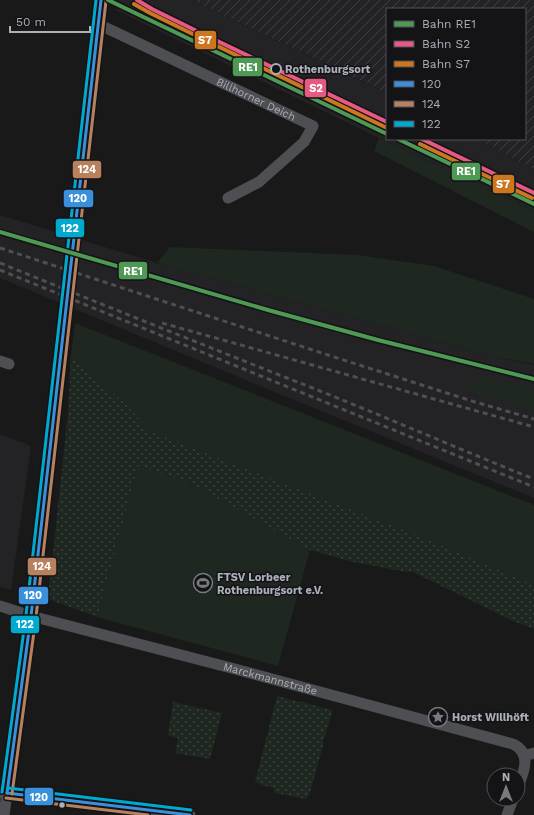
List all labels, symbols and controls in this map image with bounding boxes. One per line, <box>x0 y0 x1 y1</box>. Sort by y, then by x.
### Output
scale bar <box>10 8 90 34</box>
legend <box>386 8 526 140</box>
text: 50 m <box>16 15 46 29</box>
text: Bahn RE1 <box>422 17 476 31</box>
line badge: S7 <box>194 30 217 50</box>
text: S7 <box>198 34 212 47</box>
text: Bahn S2 <box>422 37 470 51</box>
line badge: RE1 <box>232 57 263 77</box>
text: Bahn S7 <box>422 57 470 71</box>
text: RE1 <box>238 61 258 74</box>
marker: Rothenburgsort <box>270 63 282 75</box>
place label: Rothenburgsort <box>285 63 371 76</box>
street label: Billhorner Deich <box>214 75 298 123</box>
text: 120 <box>422 77 441 91</box>
line badge: S2 <box>304 78 327 98</box>
text: S2 <box>309 82 323 95</box>
text: 124 <box>422 97 441 111</box>
text: 122 <box>422 117 441 131</box>
line badge: 124 <box>72 160 102 179</box>
line badge: RE1 <box>451 162 481 181</box>
text: 124 <box>78 163 96 176</box>
text: RE1 <box>456 165 476 178</box>
line badge: S7 <box>492 174 515 194</box>
text: S7 <box>496 178 510 191</box>
line badge: 120 <box>63 189 94 208</box>
text: 120 <box>69 192 87 205</box>
line badge: 122 <box>55 218 85 238</box>
text: 122 <box>61 222 79 235</box>
line badge: RE1 <box>118 261 148 280</box>
text: RE1 <box>123 265 143 278</box>
line badge: 124 <box>27 557 57 576</box>
text: 124 <box>33 560 51 573</box>
place label: FTSV Lorbeer Rothenburgsort e.V. <box>217 571 323 597</box>
sports icon: FTSV Lorbeer Rothenburgsort e.V. <box>192 572 214 594</box>
line badge: 120 <box>18 586 49 605</box>
text: 120 <box>24 589 42 602</box>
line badge: 122 <box>10 615 40 634</box>
text: 122 <box>16 618 34 631</box>
street label: Marckmannstraße <box>222 660 319 697</box>
place icon: Horst Willhöft <box>427 706 449 728</box>
place label: Horst Willhöft <box>452 711 529 724</box>
north arrow <box>486 767 526 807</box>
text: N <box>502 771 510 784</box>
line badge: 120 <box>24 787 54 806</box>
text: 120 <box>30 791 48 804</box>
unlabelled marker <box>57 800 67 810</box>

